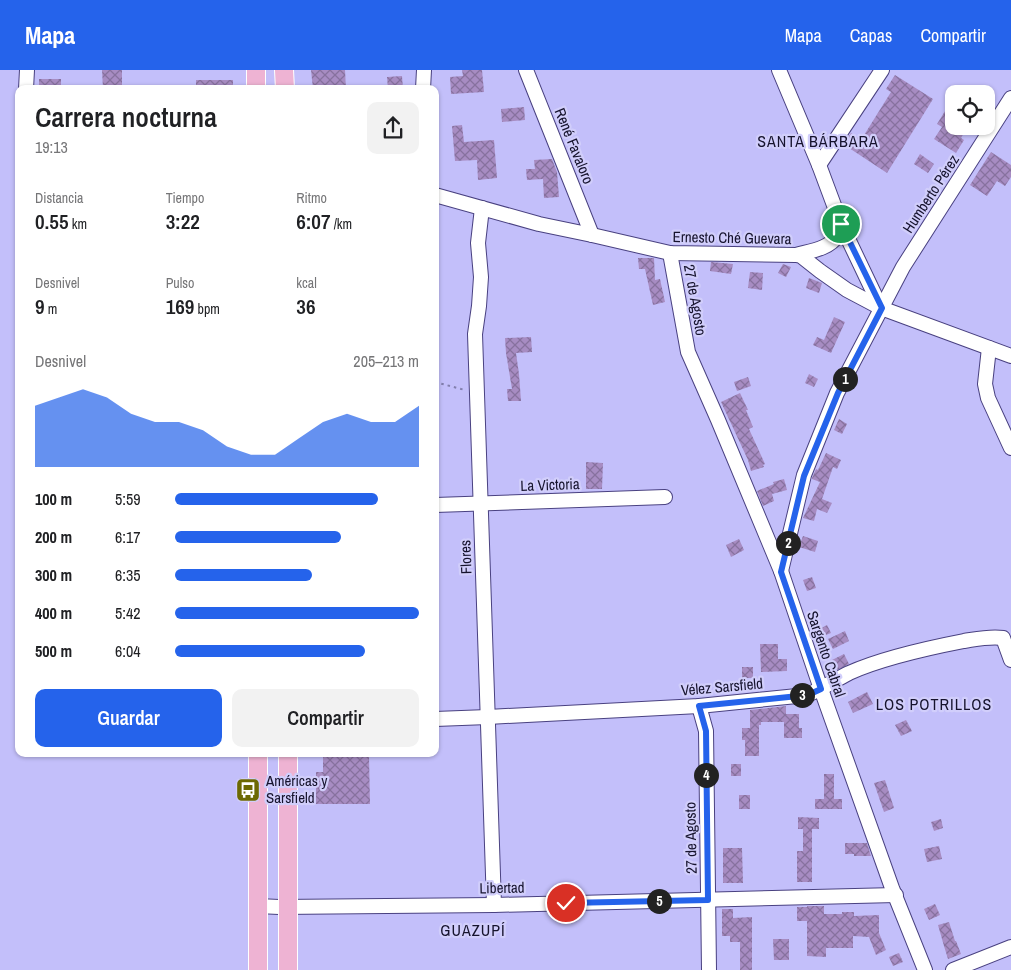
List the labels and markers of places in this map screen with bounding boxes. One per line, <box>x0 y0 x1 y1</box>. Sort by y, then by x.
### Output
pin <box>820 203 862 245</box>
pin: 1 <box>832 366 858 392</box>
pin: 2 <box>776 530 800 556</box>
pin: 3 <box>790 682 814 708</box>
pin: 4 <box>694 762 718 788</box>
place label: Américas y Sarsfield <box>265 770 328 808</box>
bus stop icon: Américas y Sarsfield <box>235 777 261 803</box>
pin <box>545 882 587 924</box>
pin: 5 <box>646 888 672 914</box>

